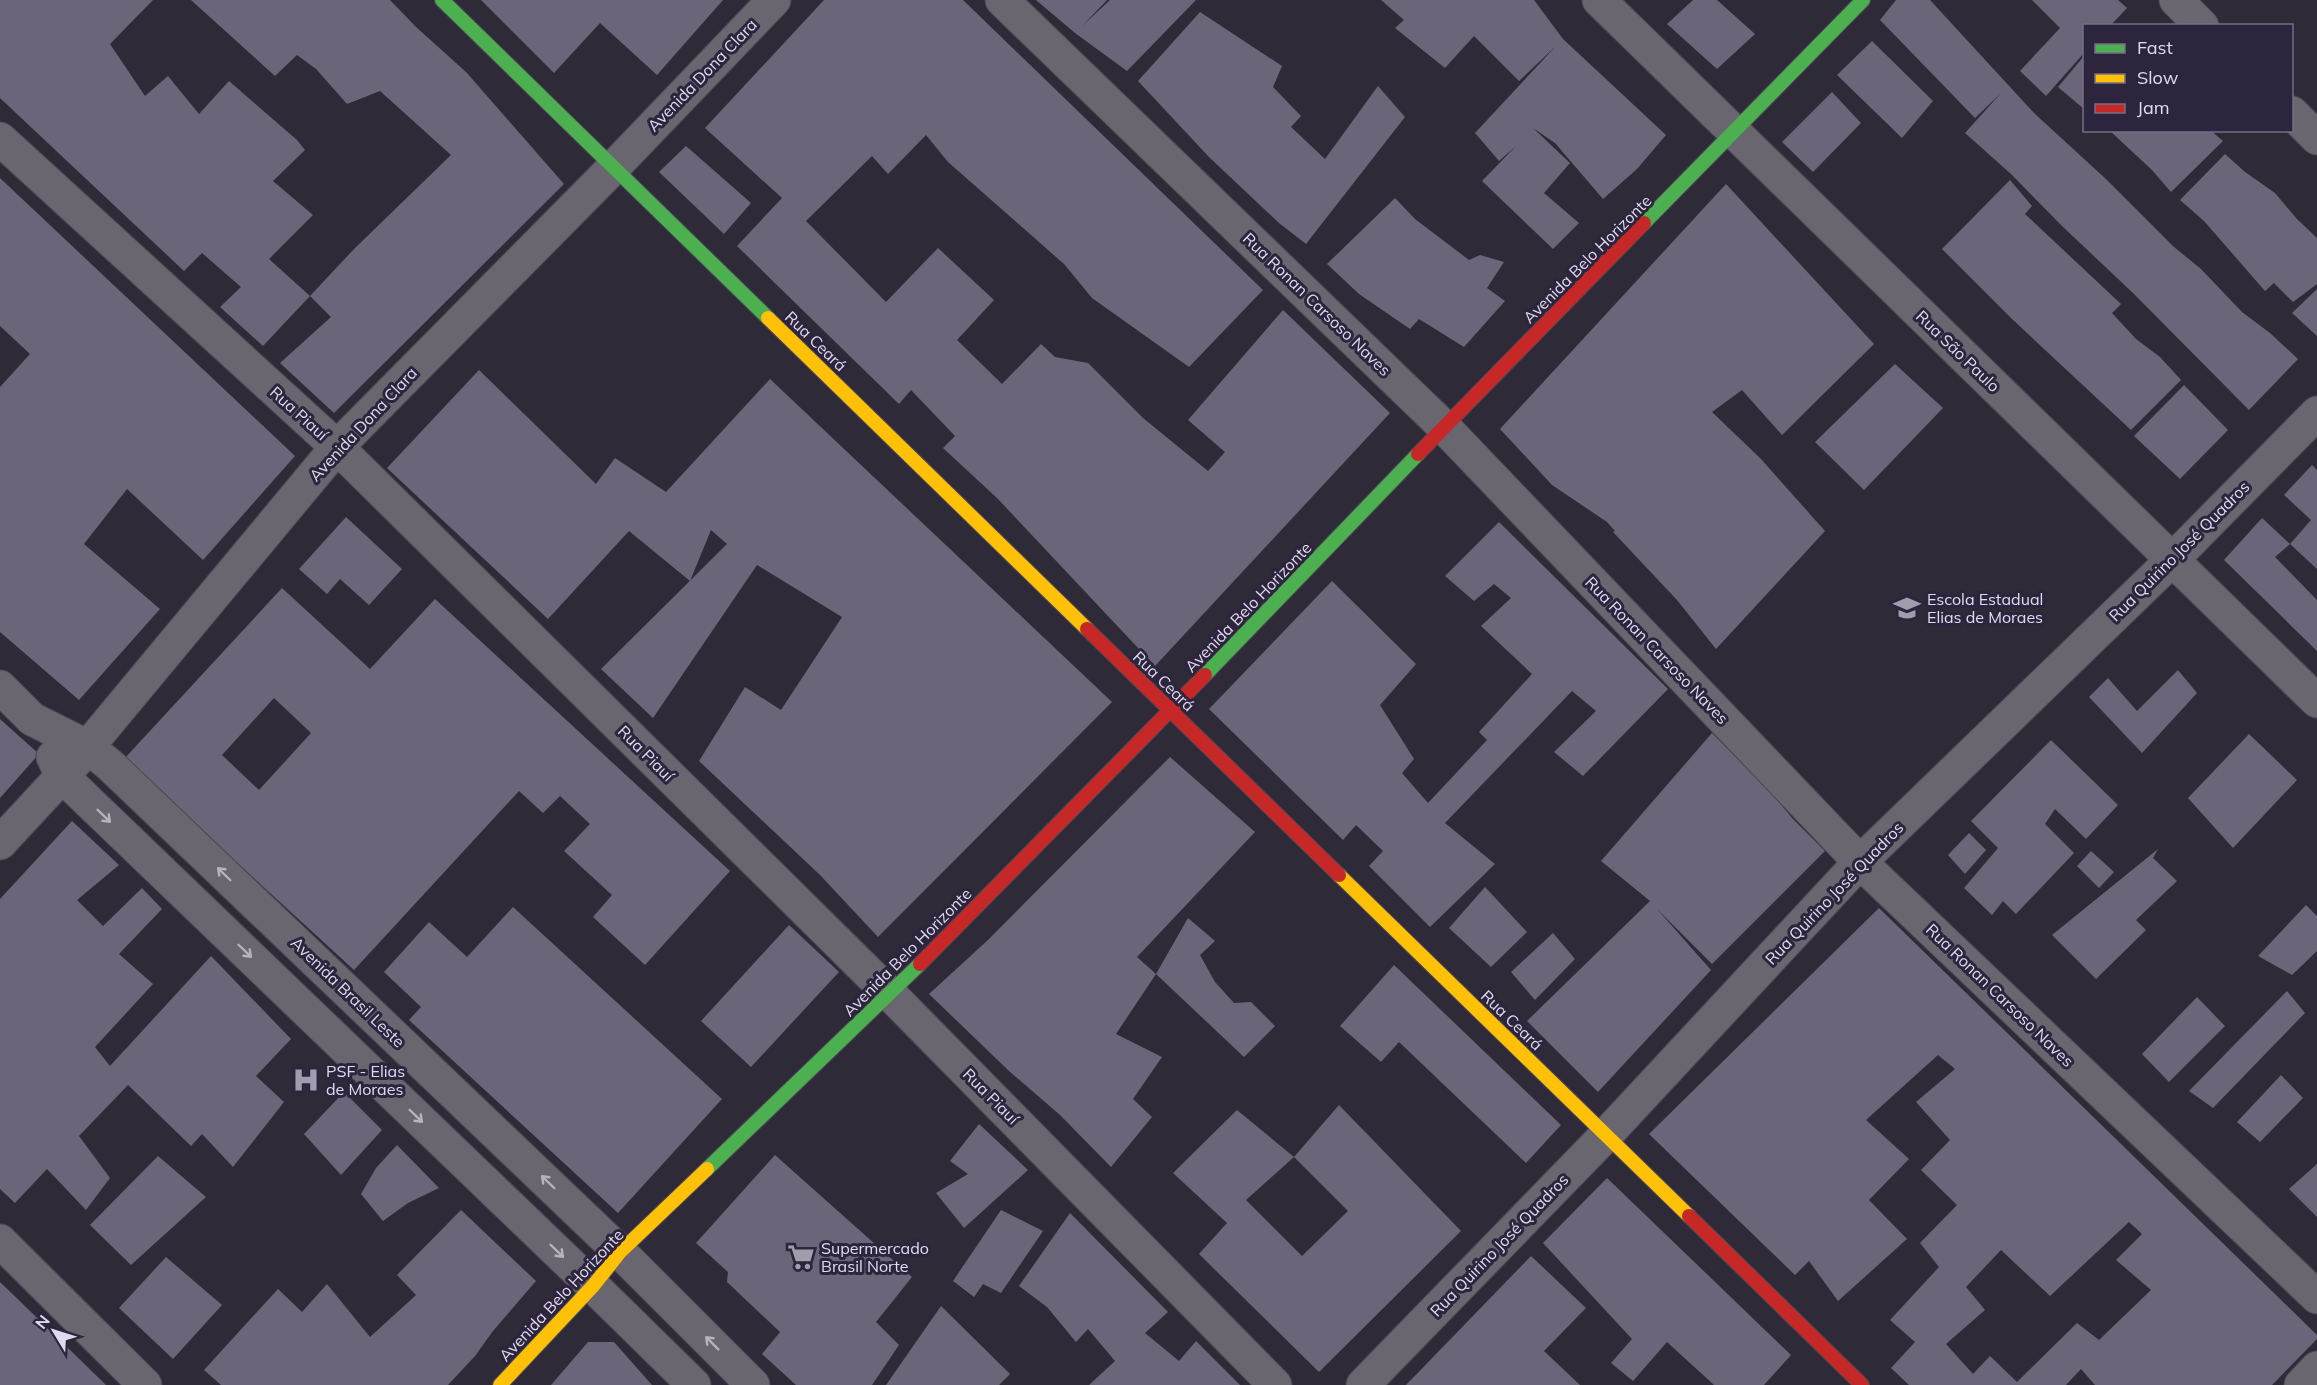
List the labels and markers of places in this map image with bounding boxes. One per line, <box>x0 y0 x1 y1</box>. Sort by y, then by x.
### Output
place label: Escola Estadual Elias de Moraes <box>1927 589 2043 627</box>
school or university icon: Escola Estadual Elias de Moraes <box>1892 593 1922 623</box>
place label: PSF - Elias de Moraes <box>326 1061 405 1099</box>
hospital icon: PSF - Elias de Moraes <box>291 1065 321 1095</box>
place label: Supermercado Brasil Norte <box>821 1238 929 1276</box>
supermarket icon: Supermercado Brasil Norte <box>786 1242 816 1272</box>

